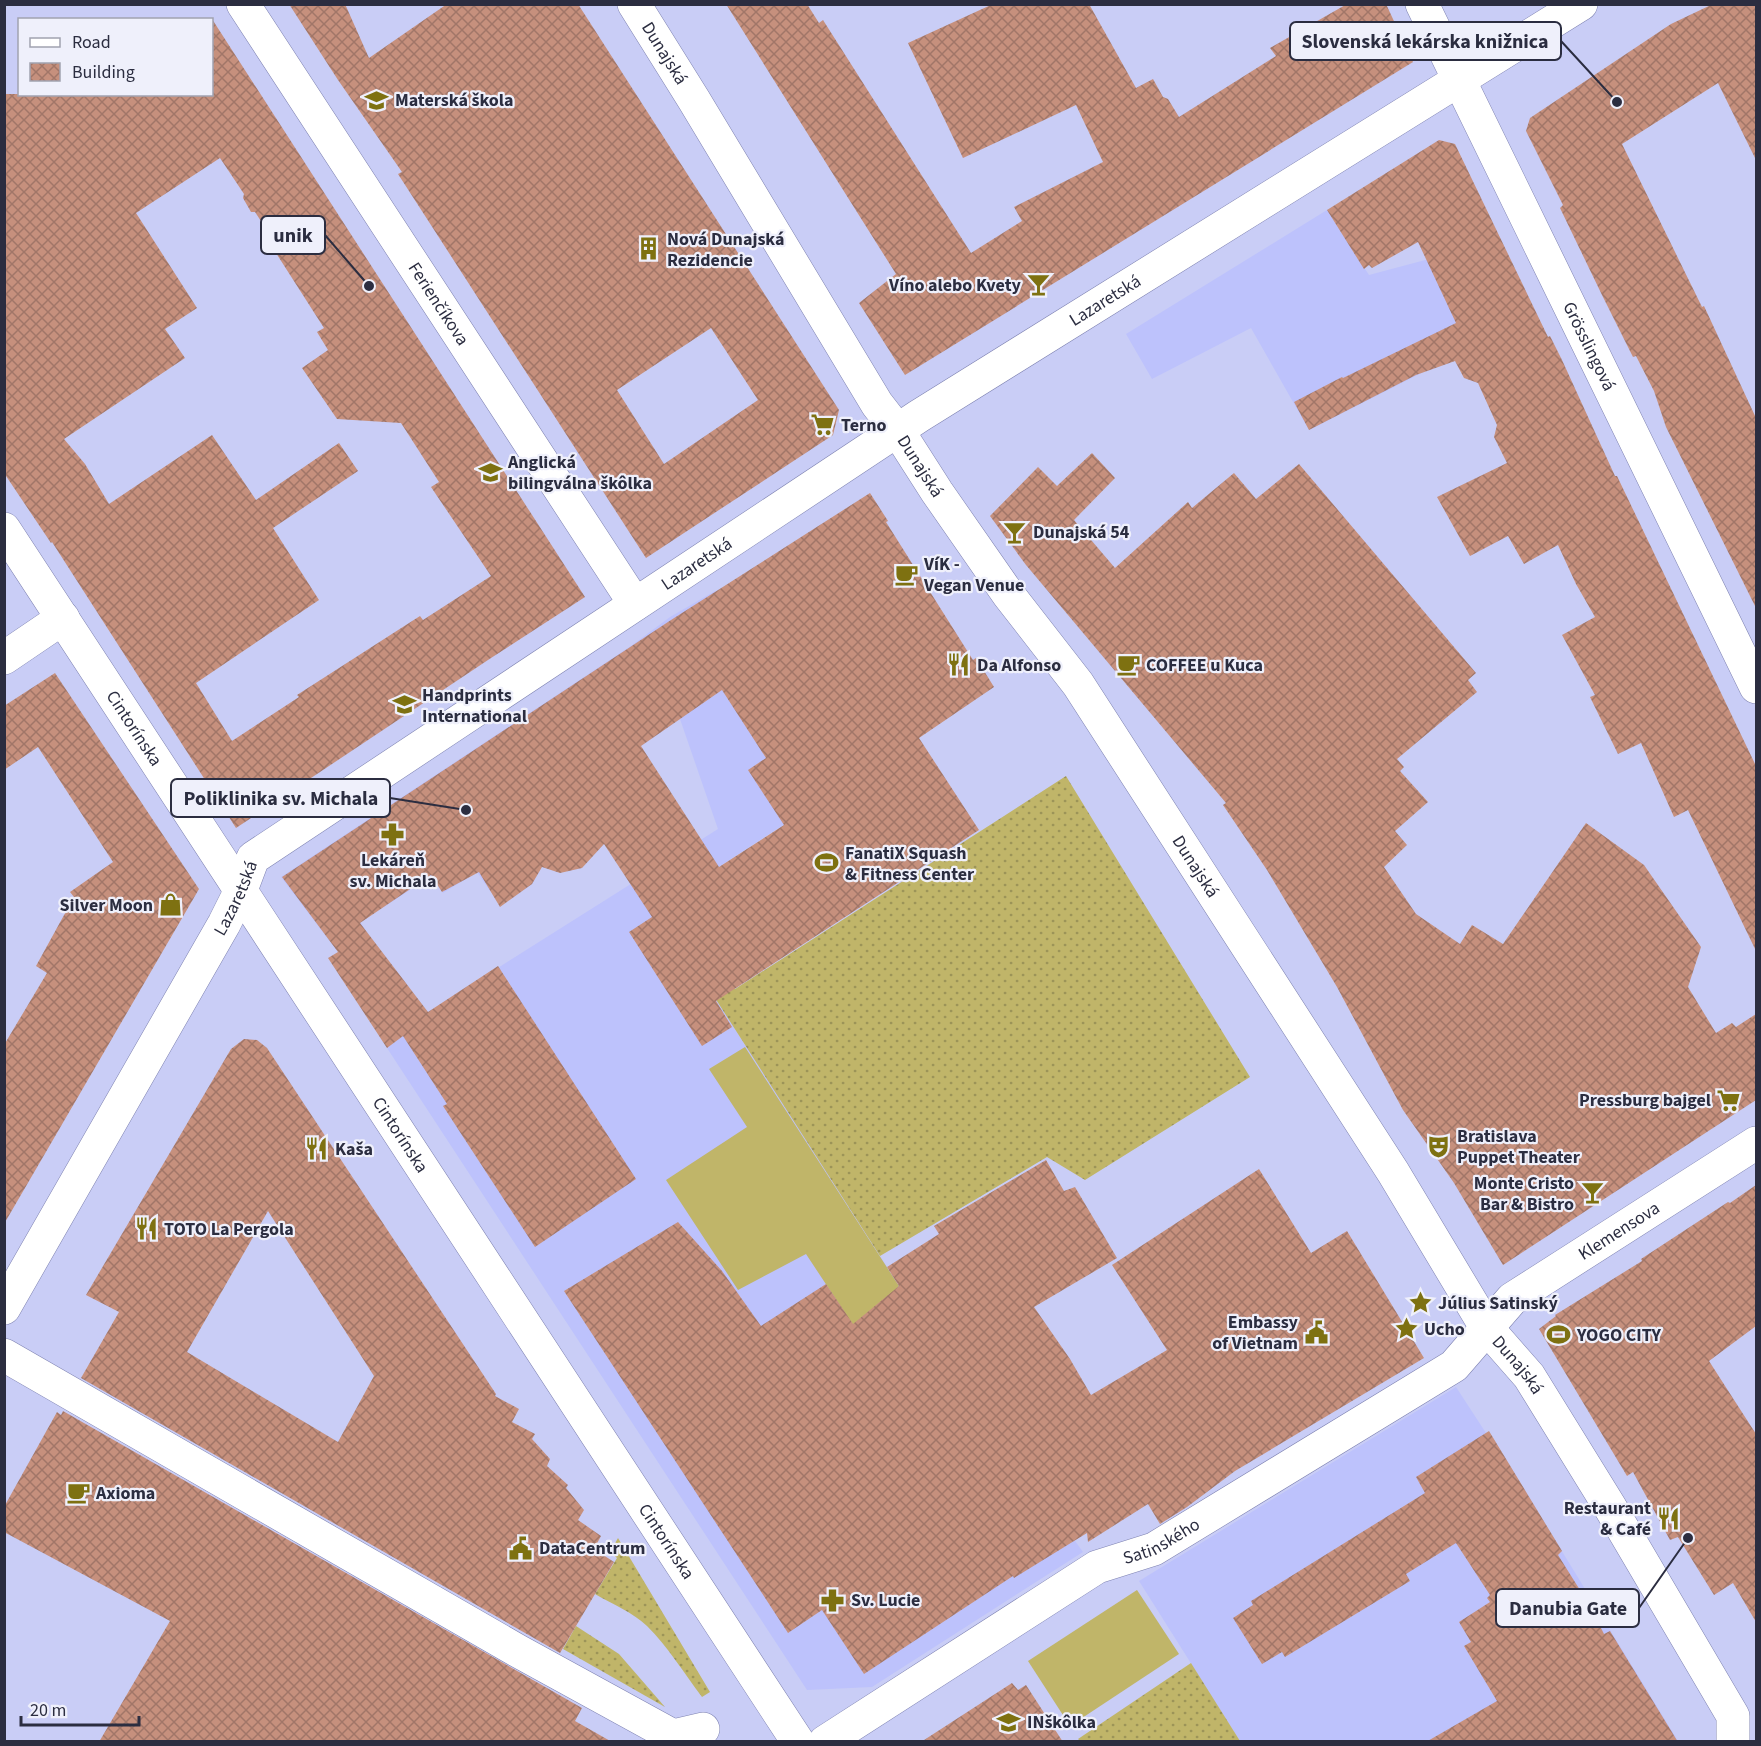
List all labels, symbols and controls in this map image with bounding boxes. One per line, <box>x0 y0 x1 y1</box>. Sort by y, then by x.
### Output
street label: Dunajská <box>635 17 693 90</box>
legend <box>18 18 213 96</box>
callout: Slovenská lekárska knižnica <box>1290 22 1561 60</box>
text: Slovenská lekárska knižnica <box>1301 28 1549 56</box>
text: Road <box>72 30 111 55</box>
text: Building <box>72 60 135 85</box>
school or university icon: Materská škola <box>364 87 390 113</box>
place label: Materská škola <box>395 88 513 113</box>
callout: unik <box>261 216 325 254</box>
text: unik <box>273 222 313 250</box>
place label: Nová Dunajská Rezidencie <box>667 227 785 273</box>
building icon: Nová Dunajská Rezidencie <box>636 236 662 262</box>
street label: Ferienčíkova <box>402 257 475 351</box>
street label: Lazaretská <box>1064 269 1146 333</box>
bar icon: Víno alebo Kvety <box>1026 272 1052 298</box>
place label: Víno alebo Kvety <box>888 273 1022 298</box>
street label: Grösslingová <box>1556 298 1621 395</box>
supermarket icon: Terno <box>810 412 836 438</box>
place label: Terno <box>841 413 886 438</box>
street label: Dunajská <box>891 430 949 503</box>
place label: Anglická bilingválna škôlka <box>507 450 652 496</box>
school or university icon: Anglická bilingválna škôlka <box>477 459 503 485</box>
bar icon: Dunajská 54 <box>1002 519 1028 545</box>
place label: Dunajská 54 <box>1033 520 1130 545</box>
street label: Lazaretská <box>656 531 737 597</box>
place label: VíK - Vegan Venue <box>923 552 1024 598</box>
cafe icon: VíK - Vegan Venue <box>893 561 919 587</box>
restaurant icon: Da Alfonso <box>946 652 972 678</box>
cafe icon: COFFEE u Kuca <box>1115 652 1141 678</box>
place label: Da Alfonso <box>977 653 1061 678</box>
place label: COFFEE u Kuca <box>1146 653 1263 678</box>
place label: Handprints International <box>422 683 527 729</box>
street label: Cintorínska <box>100 686 168 771</box>
school or university icon: Handprints International <box>391 692 417 718</box>
callout: Poliklinika sv. Michala <box>171 779 390 817</box>
text: Poliklinika sv. Michala <box>184 785 378 813</box>
pharmacy icon: Lekáreň sv. Michala <box>380 821 406 847</box>
street label: Dunajská <box>1166 831 1225 903</box>
place label: FanatiX Squash & Fitness Center <box>845 841 975 887</box>
place label: Lekáreň sv. Michala <box>350 848 436 894</box>
sports icon: FanatiX Squash & Fitness Center <box>814 850 840 876</box>
street label: Lazaretská <box>208 857 264 941</box>
shop icon: Silver Moon <box>158 892 184 918</box>
place label: Silver Moon <box>60 893 153 918</box>
supermarket icon: Pressburg bajgel <box>1716 1087 1742 1113</box>
place label: Pressburg bajgel <box>1579 1088 1711 1113</box>
street label: Cintorínska <box>366 1092 434 1178</box>
place label: Bratislava Puppet Theater <box>1457 1124 1581 1170</box>
theatre icon: Bratislava Puppet Theater <box>1426 1133 1452 1159</box>
restaurant icon: Kaša <box>304 1136 330 1162</box>
place label: Kaša <box>335 1137 373 1162</box>
place label: Monte Cristo Bar & Bistro <box>1474 1171 1574 1217</box>
bar icon: Monte Cristo Bar & Bistro <box>1579 1180 1605 1206</box>
street label: Klemensova <box>1574 1196 1665 1266</box>
restaurant icon: TOTO La Pergola <box>133 1216 159 1242</box>
place label: TOTO La Pergola <box>164 1217 294 1242</box>
place icon: Július Satinský <box>1407 1290 1433 1316</box>
place label: Július Satinský <box>1438 1291 1558 1316</box>
place label: Embassy of Vietnam <box>1212 1310 1299 1356</box>
place icon: Ucho <box>1393 1316 1419 1342</box>
place label: Ucho <box>1424 1317 1465 1342</box>
public building icon: Embassy of Vietnam <box>1303 1319 1329 1345</box>
sports icon: YOGO CITY <box>1546 1322 1572 1348</box>
place label: YOGO CITY <box>1576 1323 1661 1348</box>
street label: Dunajská <box>1486 1330 1549 1399</box>
cafe icon: Axioma <box>65 1480 91 1506</box>
place label: Axioma <box>95 1481 155 1506</box>
place label: Restaurant & Café <box>1564 1496 1651 1542</box>
street label: Cintorínska <box>632 1499 700 1585</box>
restaurant icon: Restaurant & Café <box>1656 1505 1682 1531</box>
street label: Satinského <box>1120 1512 1205 1571</box>
public building icon: DataCentrum <box>508 1535 534 1561</box>
place label: DataCentrum <box>539 1536 645 1561</box>
pharmacy icon: Sv. Lucie <box>820 1587 846 1613</box>
place label: Sv. Lucie <box>851 1588 920 1613</box>
callout: Danubia Gate <box>1496 1589 1639 1627</box>
text: Danubia Gate <box>1509 1595 1627 1623</box>
scale bar <box>21 1689 140 1727</box>
text: 20 m <box>30 1698 66 1723</box>
school or university icon: INškôlka <box>996 1709 1022 1735</box>
place label: INškôlka <box>1027 1710 1096 1735</box>

